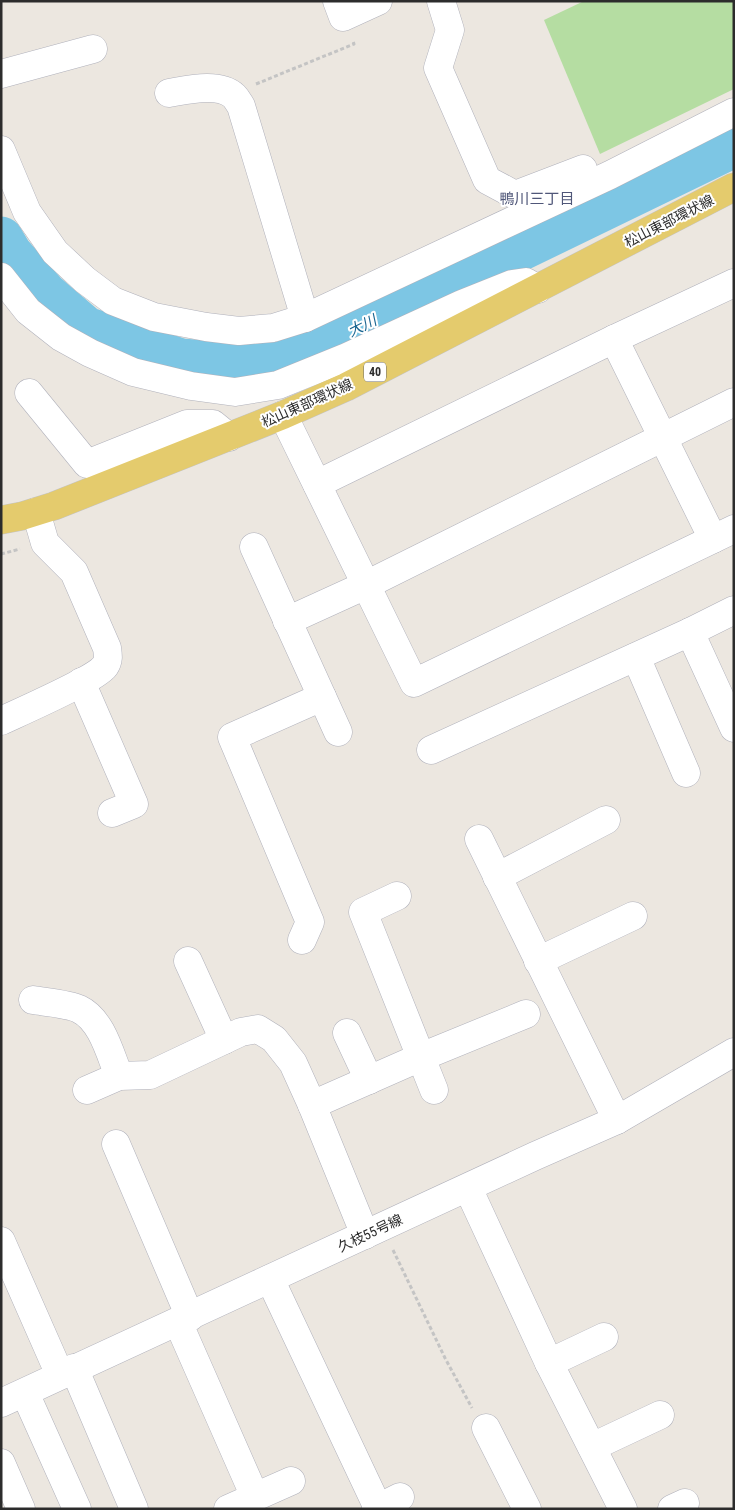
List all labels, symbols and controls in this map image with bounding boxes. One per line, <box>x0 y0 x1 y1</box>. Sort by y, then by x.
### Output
district label: 鴨川三丁目 <box>499 190 575 208</box>
street label: 松山東部環状線 <box>622 192 716 250</box>
water label: 大川 <box>345 310 381 341</box>
road number: 40 <box>364 362 386 382</box>
street label: 松山東部環状線 <box>259 376 355 430</box>
street label: 久枝55号線 <box>335 1211 405 1255</box>

